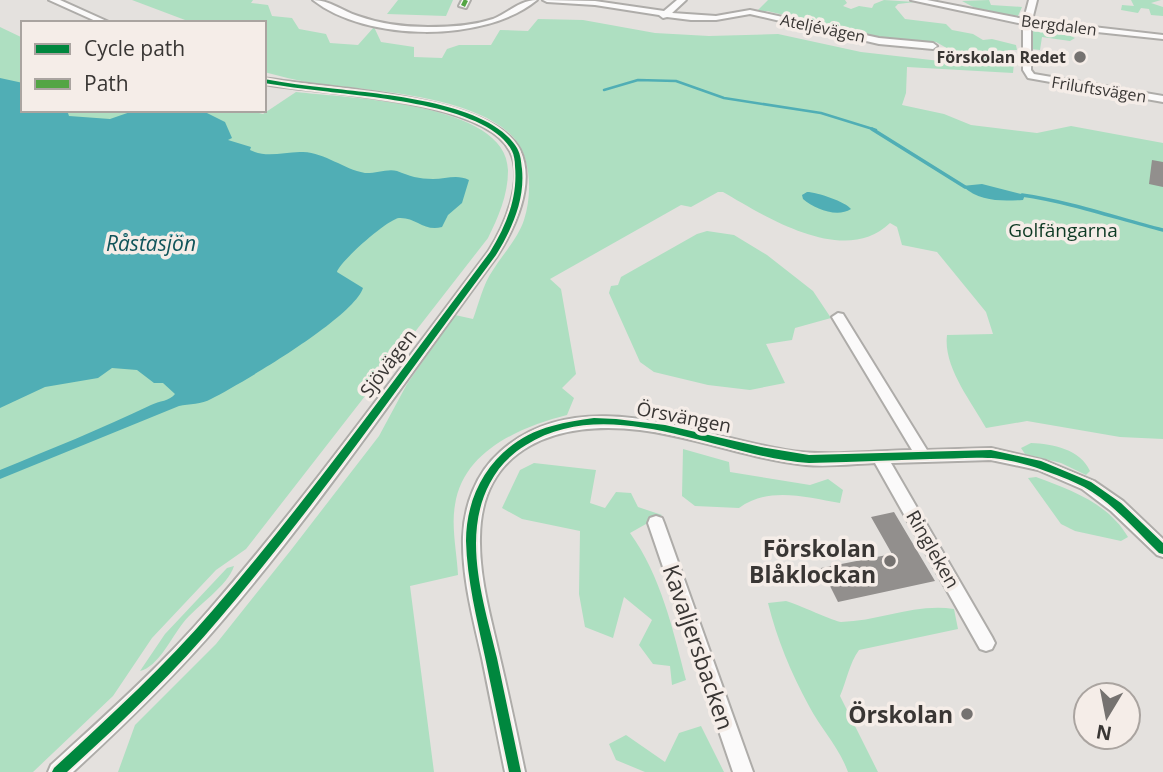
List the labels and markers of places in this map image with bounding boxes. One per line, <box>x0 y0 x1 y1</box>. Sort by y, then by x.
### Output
place label: Förskolan Redet <box>937 46 1066 68</box>
marker: Förskolan Redet <box>1072 49 1088 65</box>
place label: Förskolan Blåklockan <box>749 532 876 590</box>
marker: Förskolan Blåklockan <box>882 553 898 569</box>
place label: Örskolan <box>848 698 953 730</box>
marker: Örskolan <box>959 706 975 722</box>

